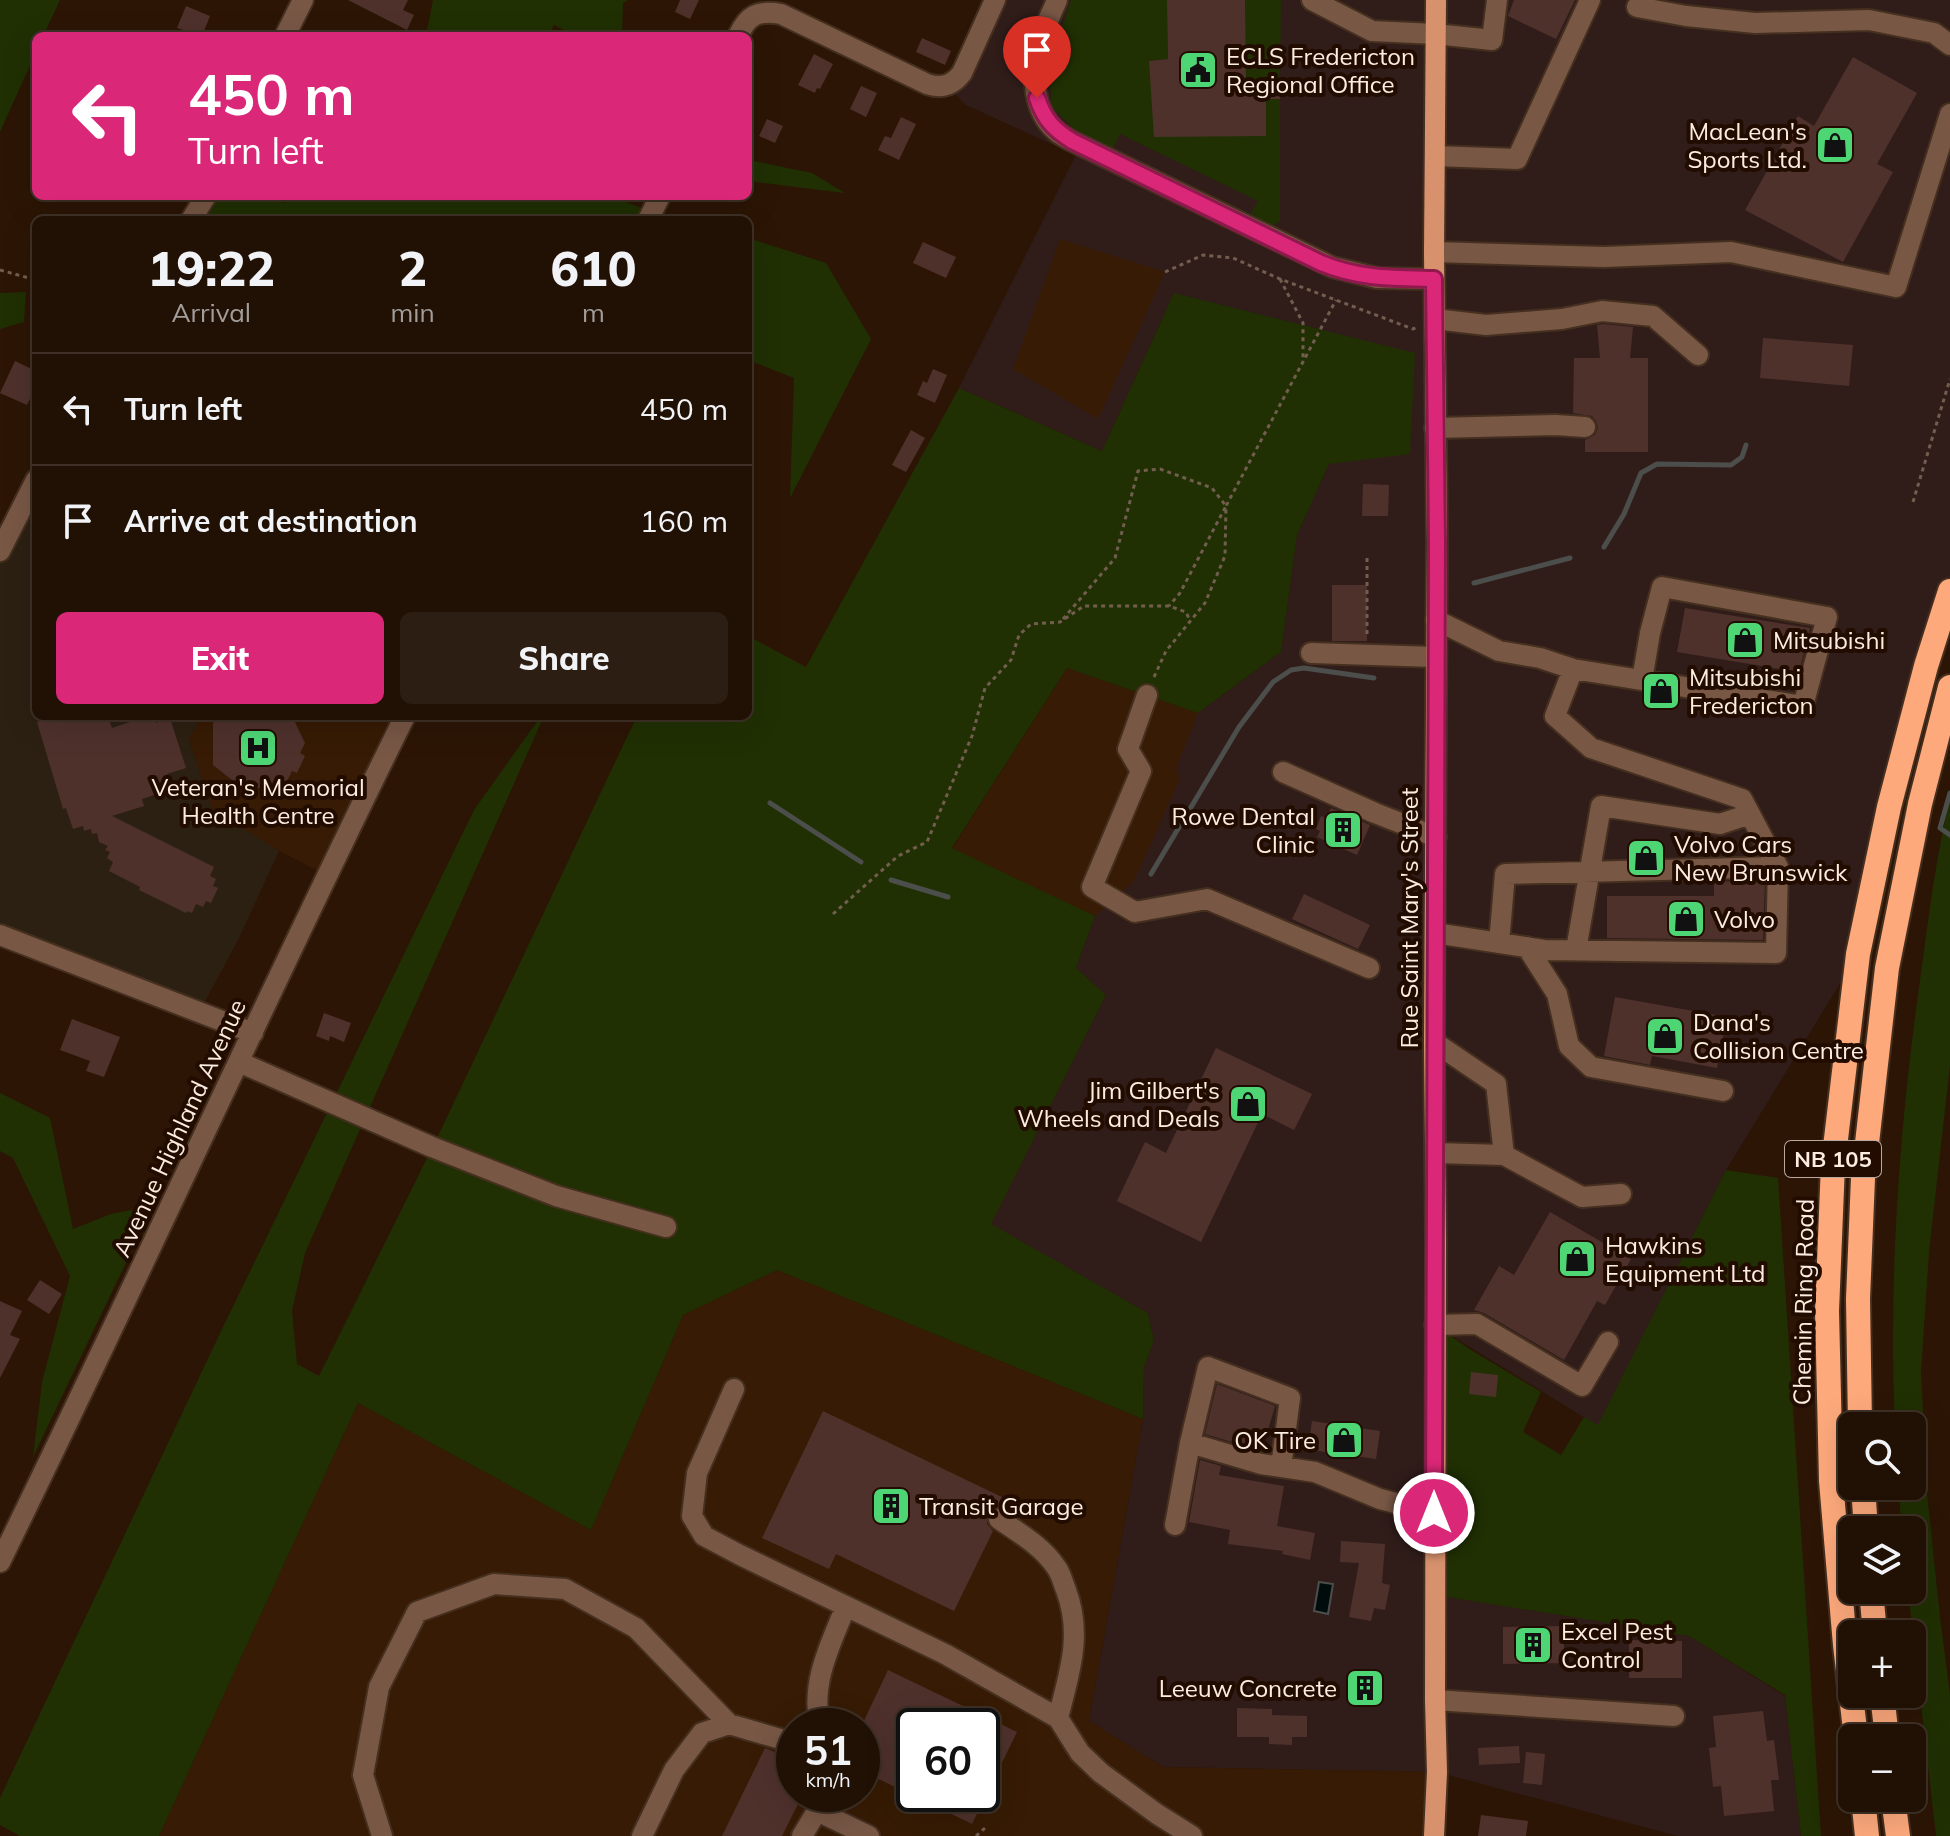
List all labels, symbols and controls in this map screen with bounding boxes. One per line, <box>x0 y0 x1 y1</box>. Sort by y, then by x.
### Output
pin <box>1003 16 1071 98</box>
icon: arrive <box>1015 28 1059 72</box>
place label: ECLS Fredericton Regional Office <box>1226 41 1415 99</box>
public building icon: ECLS Fredericton Regional Office <box>1177 49 1219 91</box>
text: 450 m <box>188 59 355 129</box>
icon: left <box>56 64 160 168</box>
place label: MacLean's Sports Ltd. <box>1687 116 1807 174</box>
shop icon: MacLean's Sports Ltd. <box>1814 124 1856 166</box>
text: Turn left <box>188 128 324 173</box>
text: 19:22 <box>147 238 275 298</box>
text: 2 <box>398 238 427 298</box>
text: 610 <box>550 238 637 298</box>
text: Arrival <box>171 296 251 329</box>
text: min <box>391 296 435 329</box>
text: m <box>582 296 605 329</box>
icon: left <box>56 387 100 431</box>
text: Turn left <box>124 390 242 428</box>
text: 450 m <box>640 390 728 428</box>
icon: arrive <box>56 499 100 543</box>
text: Arrive at destination <box>124 502 418 540</box>
text: 160 m <box>640 502 728 540</box>
button: Exit <box>56 612 384 704</box>
button: Share <box>400 612 728 704</box>
shop icon: Mitsubishi <box>1724 619 1766 661</box>
place label: Mitsubishi <box>1773 625 1885 655</box>
place label: Mitsubishi Fredericton <box>1689 662 1814 720</box>
shop icon: Mitsubishi Fredericton <box>1640 670 1682 712</box>
hospital icon: Veteran's Memorial Health Centre <box>237 727 279 769</box>
place label: Veteran's Memorial Health Centre <box>151 772 365 830</box>
street label: Rue Saint Mary's Street <box>1394 788 1424 1048</box>
place label: Rowe Dental Clinic <box>1172 801 1315 859</box>
building icon: Rowe Dental Clinic <box>1322 809 1364 851</box>
place label: Volvo Cars New Brunswick <box>1674 829 1848 887</box>
shop icon: Volvo Cars New Brunswick <box>1625 837 1667 879</box>
shop icon: Volvo <box>1665 898 1707 940</box>
place label: Volvo <box>1714 904 1775 934</box>
street label: Avenue Highland Avenue <box>106 994 252 1262</box>
place label: Dana's Collision Centre <box>1693 1007 1864 1065</box>
shop icon: Dana's Collision Centre <box>1644 1015 1686 1057</box>
place label: Jim Gilbert's Wheels and Deals <box>1017 1075 1220 1133</box>
shop icon: Jim Gilbert's Wheels and Deals <box>1227 1083 1269 1125</box>
road number: NB 105 <box>1785 1141 1881 1177</box>
street label: Chemin Ring Road <box>1786 1198 1820 1406</box>
place label: Hawkins Equipment Ltd <box>1605 1230 1765 1288</box>
shop icon: Hawkins Equipment Ltd <box>1556 1238 1598 1280</box>
map controls <box>1838 1412 1926 1812</box>
button: search <box>1838 1412 1926 1500</box>
shop icon: OK Tire <box>1323 1419 1365 1461</box>
place label: OK Tire <box>1234 1425 1316 1455</box>
position arrow <box>1392 1471 1476 1555</box>
building icon: Transit Garage <box>870 1485 912 1527</box>
place label: Transit Garage <box>919 1491 1083 1521</box>
button: layers <box>1838 1516 1926 1604</box>
place label: Excel Pest Control <box>1561 1616 1673 1674</box>
button: + <box>1838 1620 1926 1708</box>
building icon: Excel Pest Control <box>1512 1624 1554 1666</box>
building icon: Leeuw Concrete <box>1344 1667 1386 1709</box>
place label: Leeuw Concrete <box>1159 1673 1337 1703</box>
speed limit sign: 60 <box>896 1708 1000 1812</box>
button: − <box>1838 1724 1926 1812</box>
text: 51 <box>804 1725 852 1775</box>
text: km/h <box>805 1767 851 1792</box>

